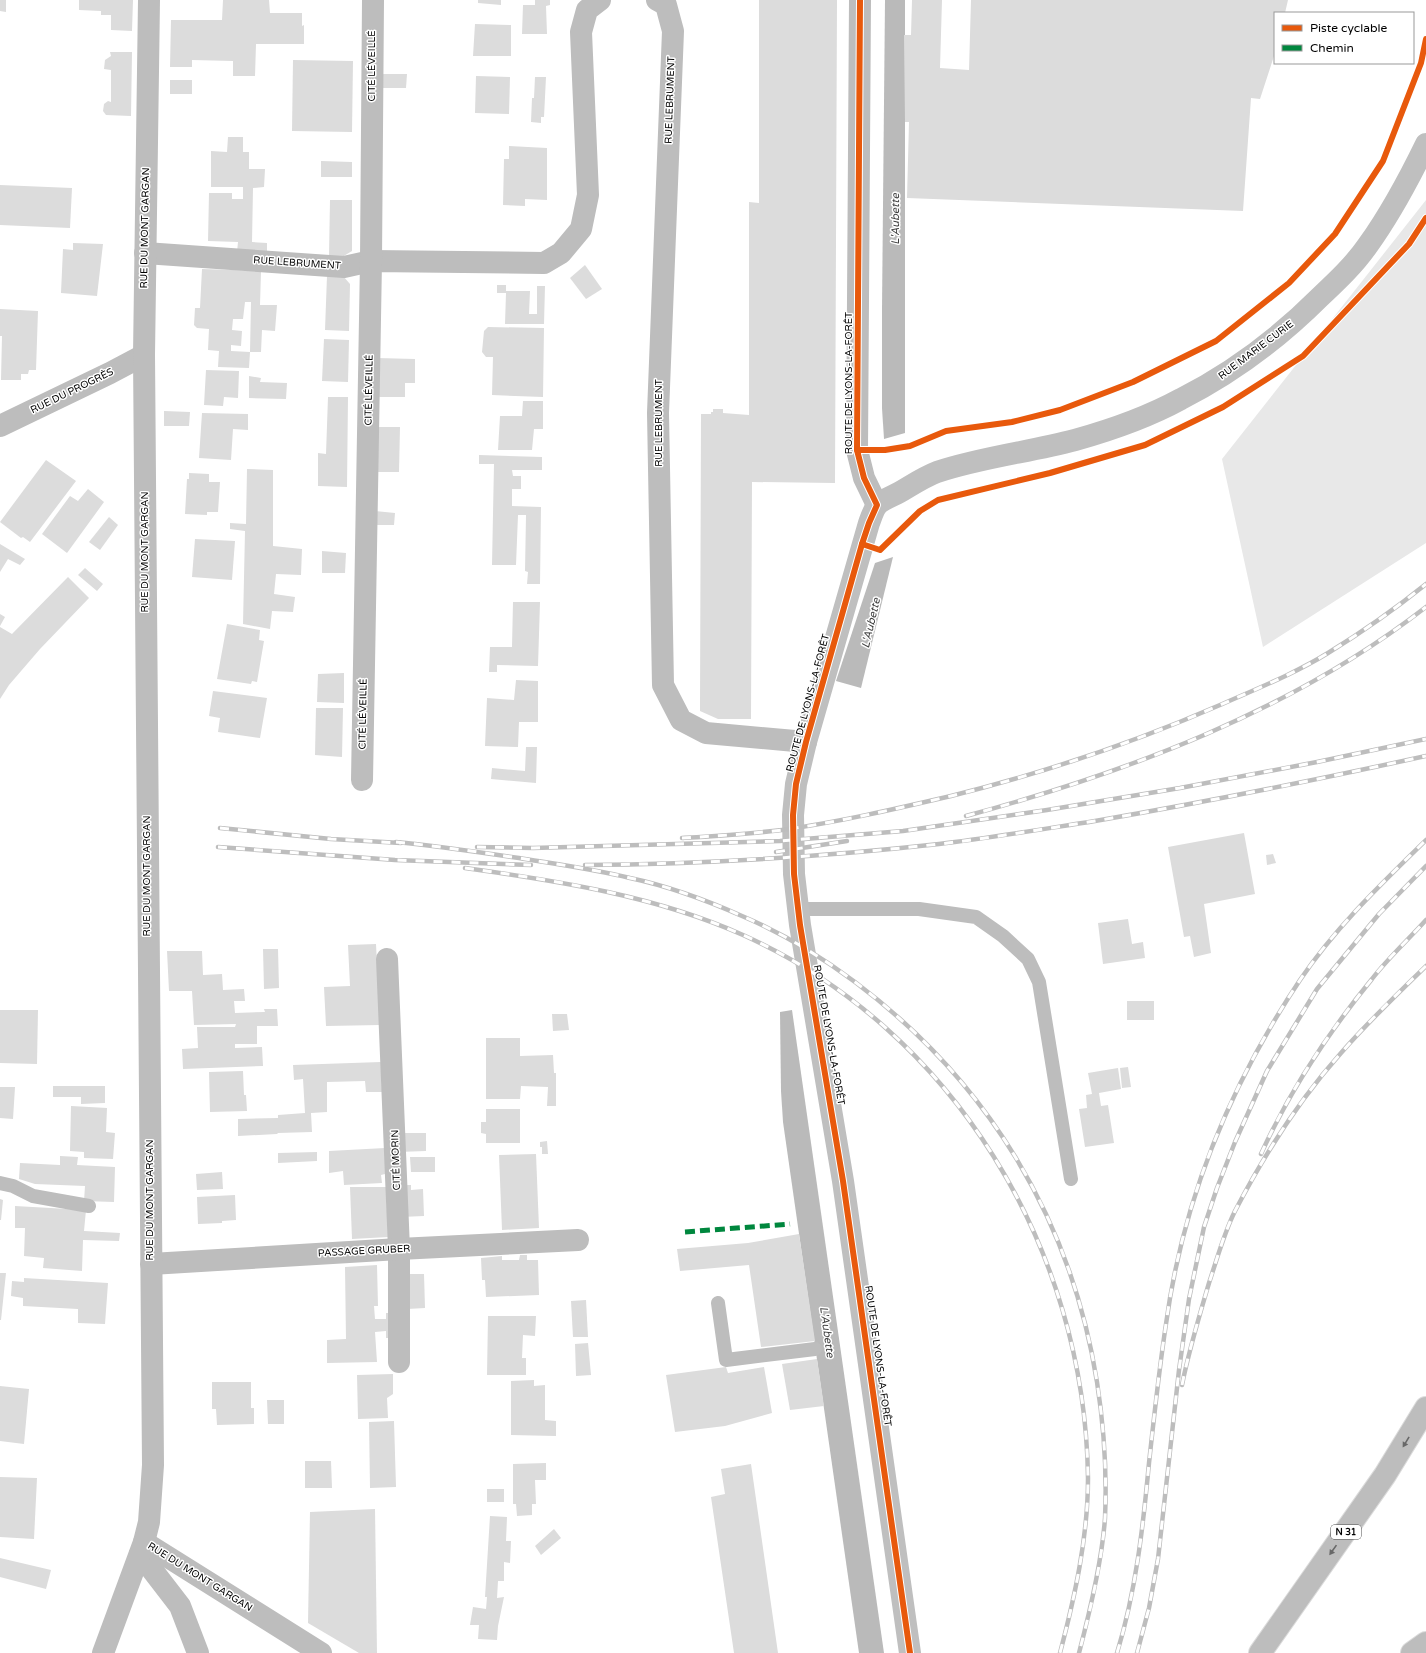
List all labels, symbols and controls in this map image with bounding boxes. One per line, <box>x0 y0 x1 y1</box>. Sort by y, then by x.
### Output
legend <box>1274 12 1414 64</box>
text: Piste cyclable <box>1310 21 1388 35</box>
street label: CITÉ LÉVEILLÉ <box>366 30 378 102</box>
text: Chemin <box>1310 41 1354 55</box>
street label: RUE LEBRUMENT <box>662 56 678 144</box>
street label: RUE DU MONT GARGAN <box>138 167 152 289</box>
water label: L'Aubette <box>889 193 902 245</box>
street label: RUE LEBRUMENT <box>253 254 341 272</box>
street label: ROUTE DE LYONS-LA-FORÊT <box>843 312 855 454</box>
street label: RUE MARIE CURIE <box>1216 318 1296 382</box>
street label: CITÉ LÉVEILLÉ <box>362 354 376 426</box>
street label: RUE DU PROGRÈS <box>29 366 115 416</box>
street label: RUE LEBRUMENT <box>653 379 665 467</box>
street label: RUE DU MONT GARGAN <box>139 491 151 613</box>
water label: L'Aubette <box>859 596 883 649</box>
street label: ROUTE DE LYONS-LA-FORÊT <box>784 633 832 773</box>
street label: CITÉ LÉVEILLÉ <box>356 678 370 750</box>
street label: RUE DU MONT GARGAN <box>141 815 153 937</box>
street label: ROUTE DE LYONS-LA-FORÊT <box>811 964 847 1106</box>
street label: CITÉ MORIN <box>389 1129 403 1191</box>
street label: RUE DU MONT GARGAN <box>144 1139 156 1261</box>
street label: PASSAGE GRUBER <box>317 1243 411 1259</box>
street label: ROUTE DE LYONS-LA-FORÊT <box>862 1285 894 1427</box>
water label: L'Aubette <box>817 1306 837 1359</box>
one-way arrow <box>1402 1436 1409 1448</box>
road number: N 31 <box>1331 1525 1361 1539</box>
street label: RUE DU MONT GARGAN <box>145 1540 255 1614</box>
one-way arrow <box>1329 1544 1337 1555</box>

